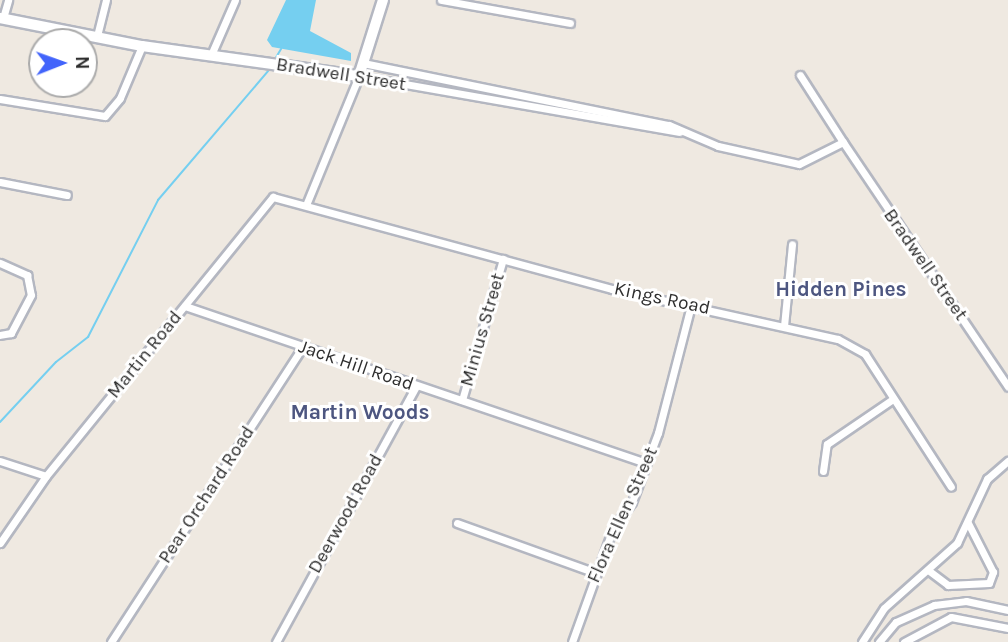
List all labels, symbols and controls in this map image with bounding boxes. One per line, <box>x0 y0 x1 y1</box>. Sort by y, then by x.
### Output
north arrow <box>28 28 98 98</box>
street label: Bradwell Street <box>274 53 408 97</box>
text: N <box>71 56 93 70</box>
street label: Bradwell Street <box>878 205 972 325</box>
street label: Minius Street <box>456 271 510 389</box>
district label: Hidden Pines <box>775 276 907 302</box>
street label: Kings Road <box>612 278 712 320</box>
street label: Martin Road <box>103 307 187 403</box>
street label: Jack Hill Road <box>295 336 417 396</box>
district label: Martin Woods <box>290 399 430 425</box>
street label: Pear Orchard Road <box>154 422 260 568</box>
street label: Flora Ellen Street <box>583 443 663 587</box>
street label: Deerwood Road <box>304 450 388 578</box>

